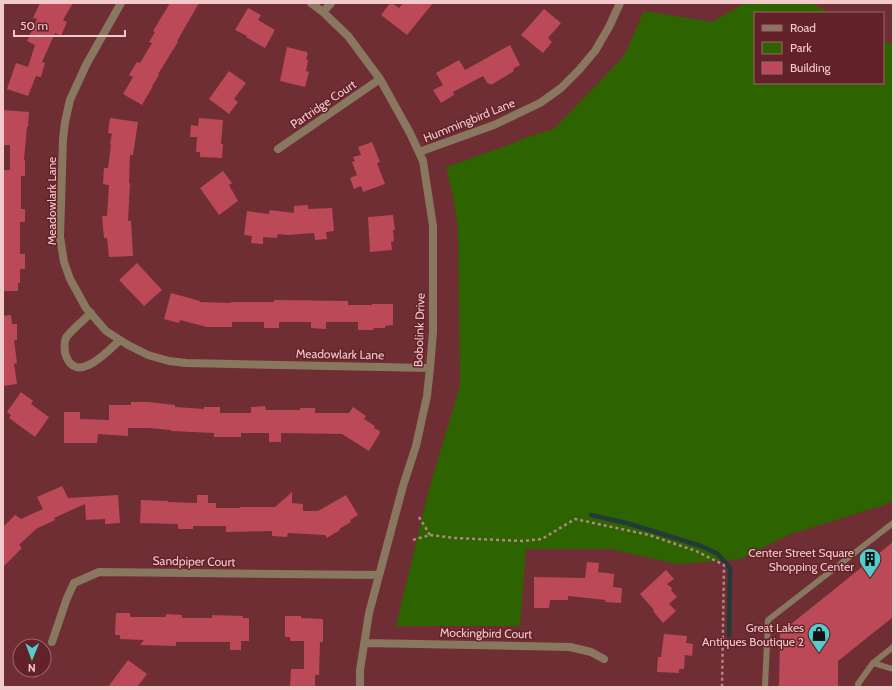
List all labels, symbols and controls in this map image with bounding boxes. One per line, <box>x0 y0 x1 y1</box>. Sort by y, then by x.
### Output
scale bar <box>14 12 125 38</box>
legend <box>754 12 884 84</box>
text: 50 m <box>20 18 48 33</box>
text: Road <box>790 20 816 35</box>
text: Park <box>790 40 812 55</box>
text: Building <box>790 60 832 75</box>
street label: Partridge Court <box>287 77 359 131</box>
street label: Hummingbird Lane <box>421 95 517 145</box>
street label: Meadowlark Lane <box>44 157 59 245</box>
street label: Bobolink Drive <box>410 293 428 367</box>
street label: Meadowlark Lane <box>296 346 384 362</box>
place label: Center Street Square Shopping Center <box>748 545 854 574</box>
building icon: Center Street Square Shopping Center <box>857 546 883 579</box>
street label: Sandpiper Court <box>153 553 235 569</box>
place label: Great Lakes Antiques Boutique 2 <box>702 620 804 649</box>
shop icon: Great Lakes Antiques Boutique 2 <box>806 621 832 654</box>
street label: Mockingbird Court <box>440 625 532 641</box>
north arrow <box>12 638 52 678</box>
text: N <box>28 661 36 675</box>

